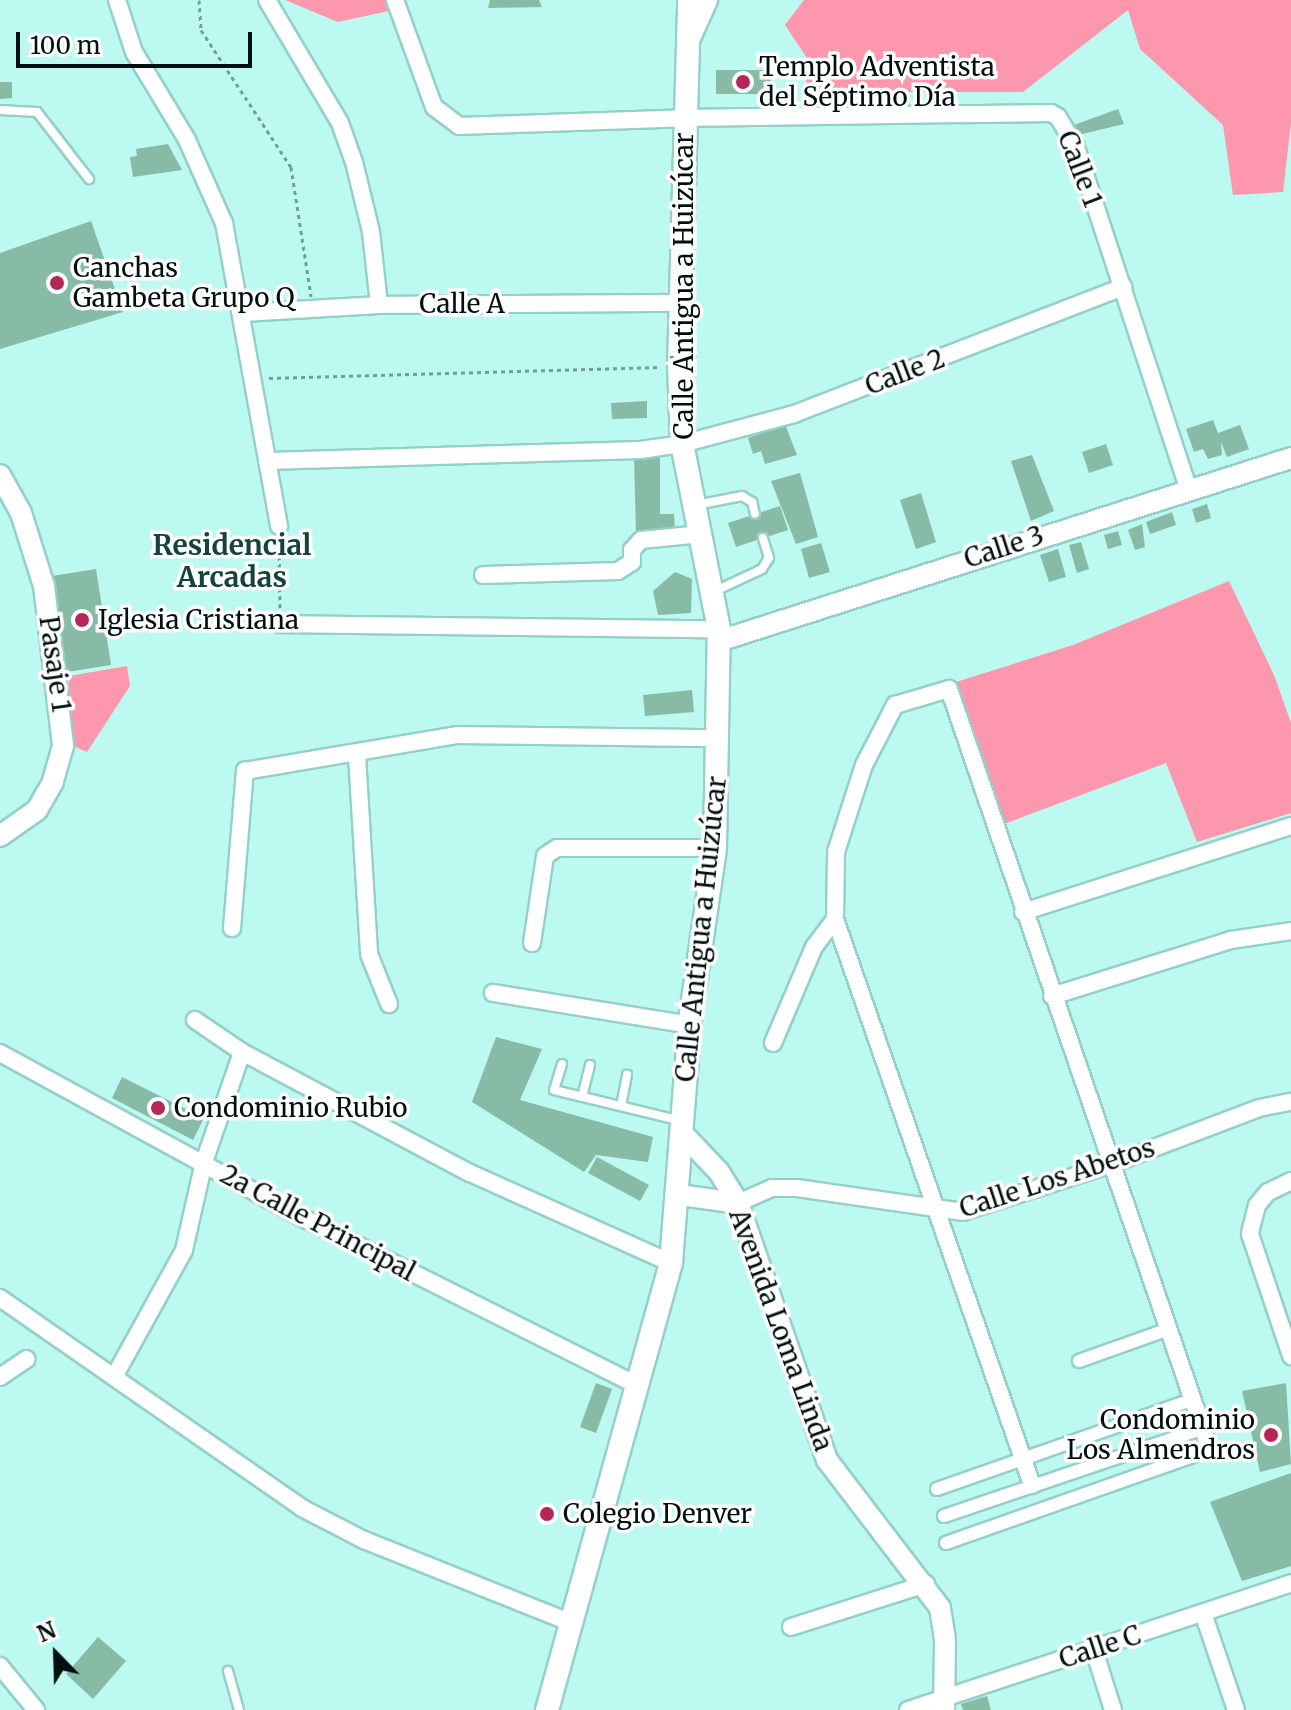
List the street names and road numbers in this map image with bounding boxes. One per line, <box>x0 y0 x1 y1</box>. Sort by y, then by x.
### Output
street label: Calle 1 <box>1051 127 1109 211</box>
street label: Calle Antigua a Huizúcar <box>668 132 700 440</box>
street label: Calle A <box>419 288 505 320</box>
street label: Calle 2 <box>861 343 949 401</box>
street label: Calle 3 <box>960 519 1048 575</box>
street label: Pasaje 1 <box>33 614 77 714</box>
street label: Calle Antigua a Huizúcar <box>669 775 733 1083</box>
street label: Calle Los Abetos <box>956 1132 1158 1224</box>
street label: 2a Calle Principal <box>215 1158 421 1288</box>
street label: Avenida Loma Linda <box>723 1205 839 1455</box>
street label: Calle C <box>1055 1619 1145 1675</box>

